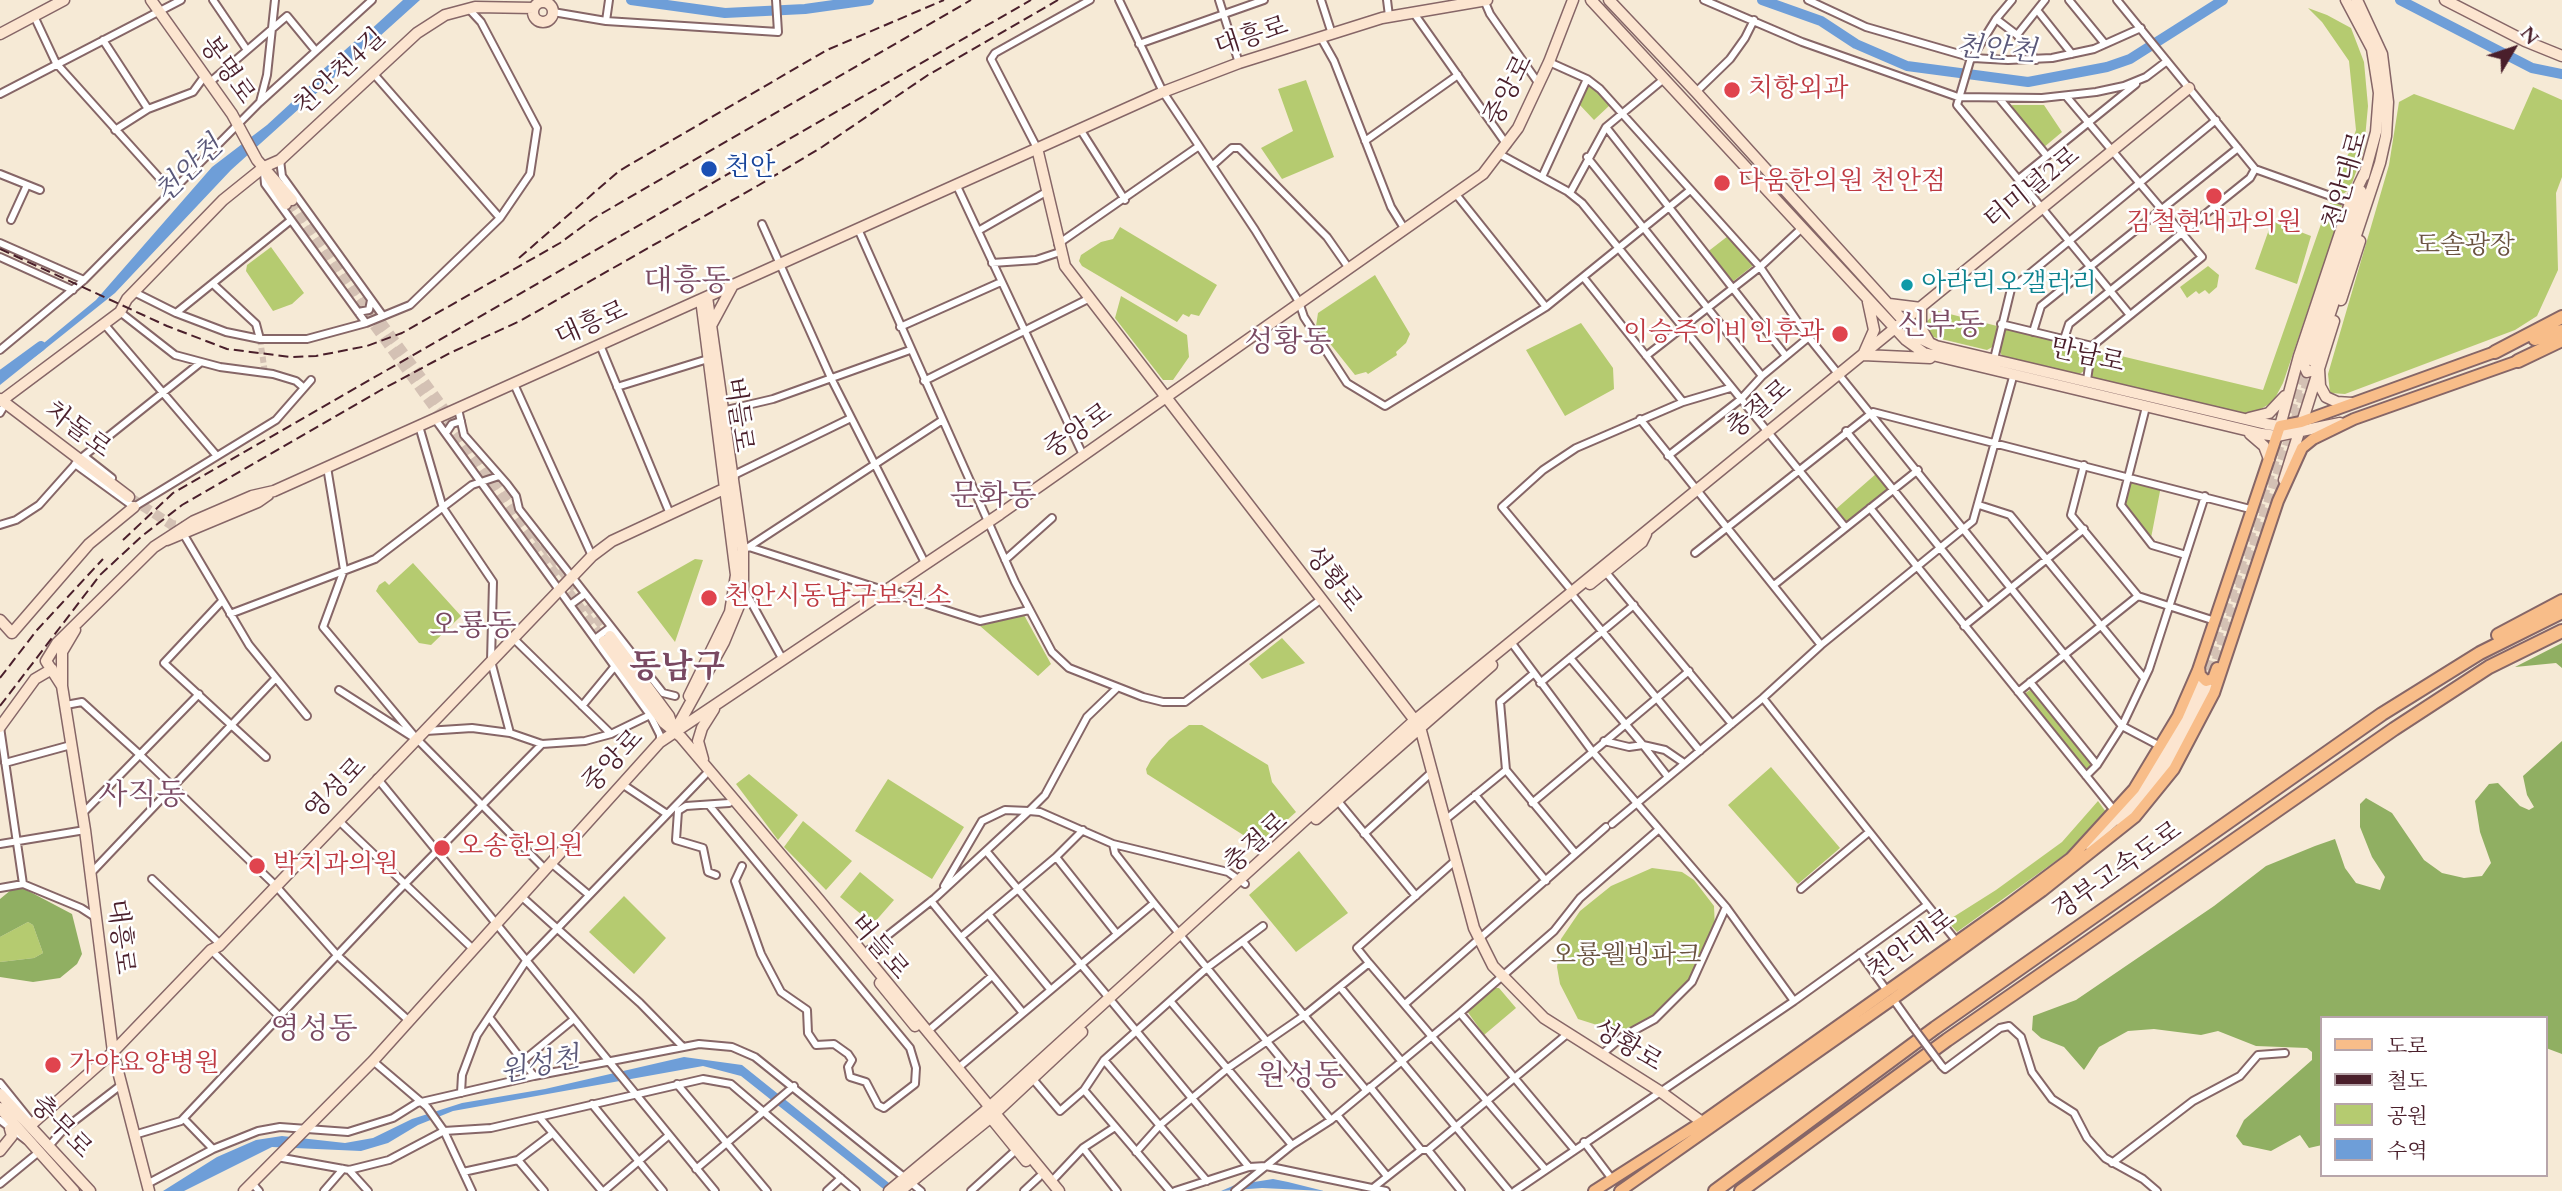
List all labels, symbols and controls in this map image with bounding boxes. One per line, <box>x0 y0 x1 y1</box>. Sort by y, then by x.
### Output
street label: 대흥로 <box>1211 12 1293 64</box>
north arrow <box>2478 14 2548 84</box>
text: N <box>2514 21 2545 50</box>
street label: 천안천4길 <box>289 23 393 123</box>
street label: 봉명로 <box>192 31 260 111</box>
water label: 천안천 <box>1954 31 2038 71</box>
street label: 중앙로 <box>1479 50 1541 132</box>
place label: 치항외과 <box>1748 74 1848 106</box>
marker: 치항외과 <box>1722 80 1742 100</box>
street label: 천안대로 <box>2318 128 2376 234</box>
water label: 천안천 <box>149 131 231 211</box>
street label: 터미널2로 <box>1979 141 2087 237</box>
place label: 천안 <box>725 153 775 185</box>
marker: 천안 <box>699 159 719 179</box>
place label: 다움한의원 천안점 <box>1738 167 1946 199</box>
marker: 다움한의원 천안점 <box>1712 173 1732 193</box>
marker: 김철현내과의원 <box>2204 186 2224 206</box>
place label: 김철현내과의원 <box>2126 208 2302 240</box>
park label: 도솔광장 <box>2415 231 2515 263</box>
district label: 대흥동 <box>644 265 730 301</box>
place label: 아라리오갤러리 <box>1921 269 2097 301</box>
marker: 아라리오갤러리 <box>1899 277 1915 293</box>
street label: 대흥로 <box>551 295 633 355</box>
district label: 신부동 <box>1898 309 1984 345</box>
place label: 이승주이비인후과 <box>1623 318 1824 350</box>
marker: 이승주이비인후과 <box>1830 324 1850 344</box>
district label: 성황동 <box>1245 326 1331 362</box>
street label: 만남로 <box>2047 333 2127 381</box>
street label: 충절로 <box>1721 374 1799 446</box>
street label: 버들로 <box>716 376 758 454</box>
street label: 차돌로 <box>38 396 116 466</box>
street label: 중앙로 <box>1039 398 1119 466</box>
district label: 문화동 <box>950 480 1036 516</box>
street label: 성황로 <box>1297 541 1367 619</box>
place label: 천안시동남구보건소 <box>725 582 951 614</box>
marker: 천안시동남구보건소 <box>699 588 719 608</box>
district label: 오룡동 <box>430 610 516 646</box>
district label: 동남구 <box>629 649 725 689</box>
street label: 중앙로 <box>577 724 651 800</box>
street label: 영성로 <box>300 752 374 828</box>
district label: 사직동 <box>99 779 185 815</box>
street label: 충절로 <box>1219 807 1295 881</box>
street label: 경부고속도로 <box>2047 816 2189 928</box>
place label: 오송한의원 <box>458 832 584 864</box>
marker: 오송한의원 <box>432 838 452 858</box>
place label: 박치과의원 <box>273 850 399 882</box>
marker: 박치과의원 <box>247 856 267 876</box>
street label: 대흥로 <box>99 898 139 976</box>
street label: 천안대로 <box>1862 904 1962 988</box>
street label: 버들로 <box>842 909 914 987</box>
park label: 오룡웰빙파크 <box>1551 941 1701 973</box>
district label: 영성동 <box>271 1013 357 1049</box>
street label: 성황로 <box>1587 1014 1667 1080</box>
legend <box>2320 1016 2548 1177</box>
text: 도로 <box>2387 1032 2428 1061</box>
water label: 원성천 <box>497 1042 583 1092</box>
place label: 가야요양병원 <box>69 1049 220 1081</box>
marker: 가야요양병원 <box>43 1055 63 1075</box>
district label: 원성동 <box>1257 1060 1343 1096</box>
text: 철도 <box>2387 1067 2428 1096</box>
street label: 충무로 <box>23 1090 97 1166</box>
text: 공원 <box>2387 1102 2428 1131</box>
text: 수역 <box>2387 1137 2428 1166</box>

